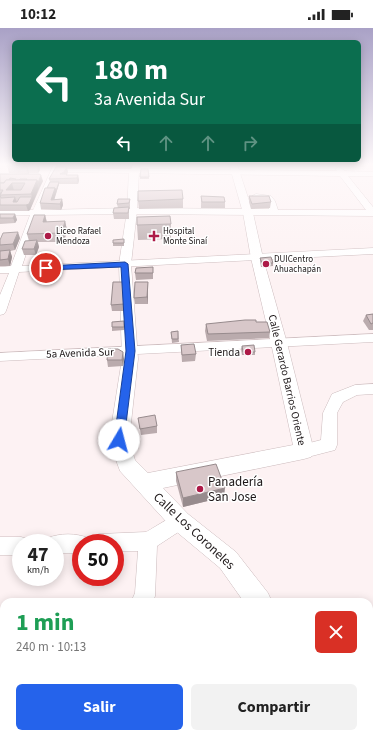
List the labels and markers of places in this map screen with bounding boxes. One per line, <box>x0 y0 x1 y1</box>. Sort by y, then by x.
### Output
place label: Liceo Rafael Mendoza <box>56 225 101 248</box>
place label: Hospital Monte Sinaí <box>163 225 208 248</box>
marker: Hospital Monte Sinaí <box>148 230 160 242</box>
marker: Liceo Rafael Mendoza <box>43 231 53 241</box>
pin <box>29 251 63 285</box>
place label: DUICentro Ahuachapán <box>274 253 321 276</box>
marker: DUICentro Ahuachapán <box>261 259 271 269</box>
place label: Tienda <box>208 345 240 360</box>
marker: Tienda <box>243 347 253 357</box>
place label: Panadería San Jose <box>208 473 263 506</box>
marker: Panadería San Jose <box>195 484 205 494</box>

